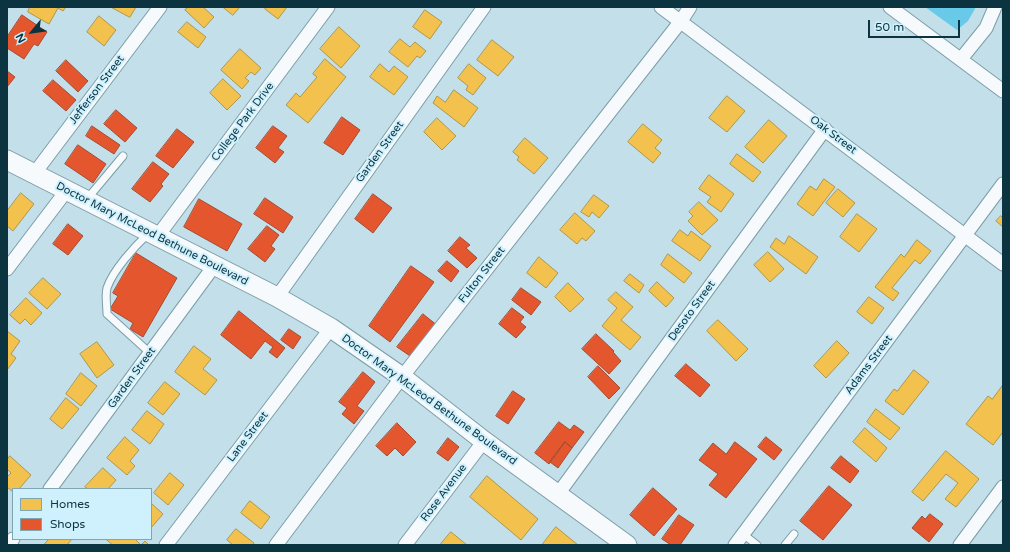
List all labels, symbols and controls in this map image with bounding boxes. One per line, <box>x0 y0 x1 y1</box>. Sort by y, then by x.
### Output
north arrow <box>12 12 52 52</box>
scale bar <box>870 12 962 38</box>
text: 50 m <box>875 20 904 34</box>
text: N <box>13 31 29 45</box>
street label: Jefferson Street <box>67 53 127 127</box>
street label: College Park Drive <box>209 80 277 164</box>
street label: Oak Street <box>807 113 859 157</box>
street label: Garden Street <box>353 119 407 185</box>
street label: Doctor Mary McLeod Bethune Boulevard <box>54 180 250 288</box>
street label: Fulton Street <box>456 244 508 306</box>
street label: Desoto Street <box>666 278 718 344</box>
street label: Doctor Mary McLeod Bethune Boulevard <box>339 332 519 468</box>
street label: Adams Street <box>842 333 896 397</box>
street label: Garden Street <box>105 345 159 411</box>
street label: Lane Street <box>225 409 271 465</box>
street label: Rose Avenue <box>418 462 470 524</box>
legend <box>12 488 152 540</box>
text: Homes <box>50 497 90 511</box>
text: Shops <box>50 517 85 531</box>

